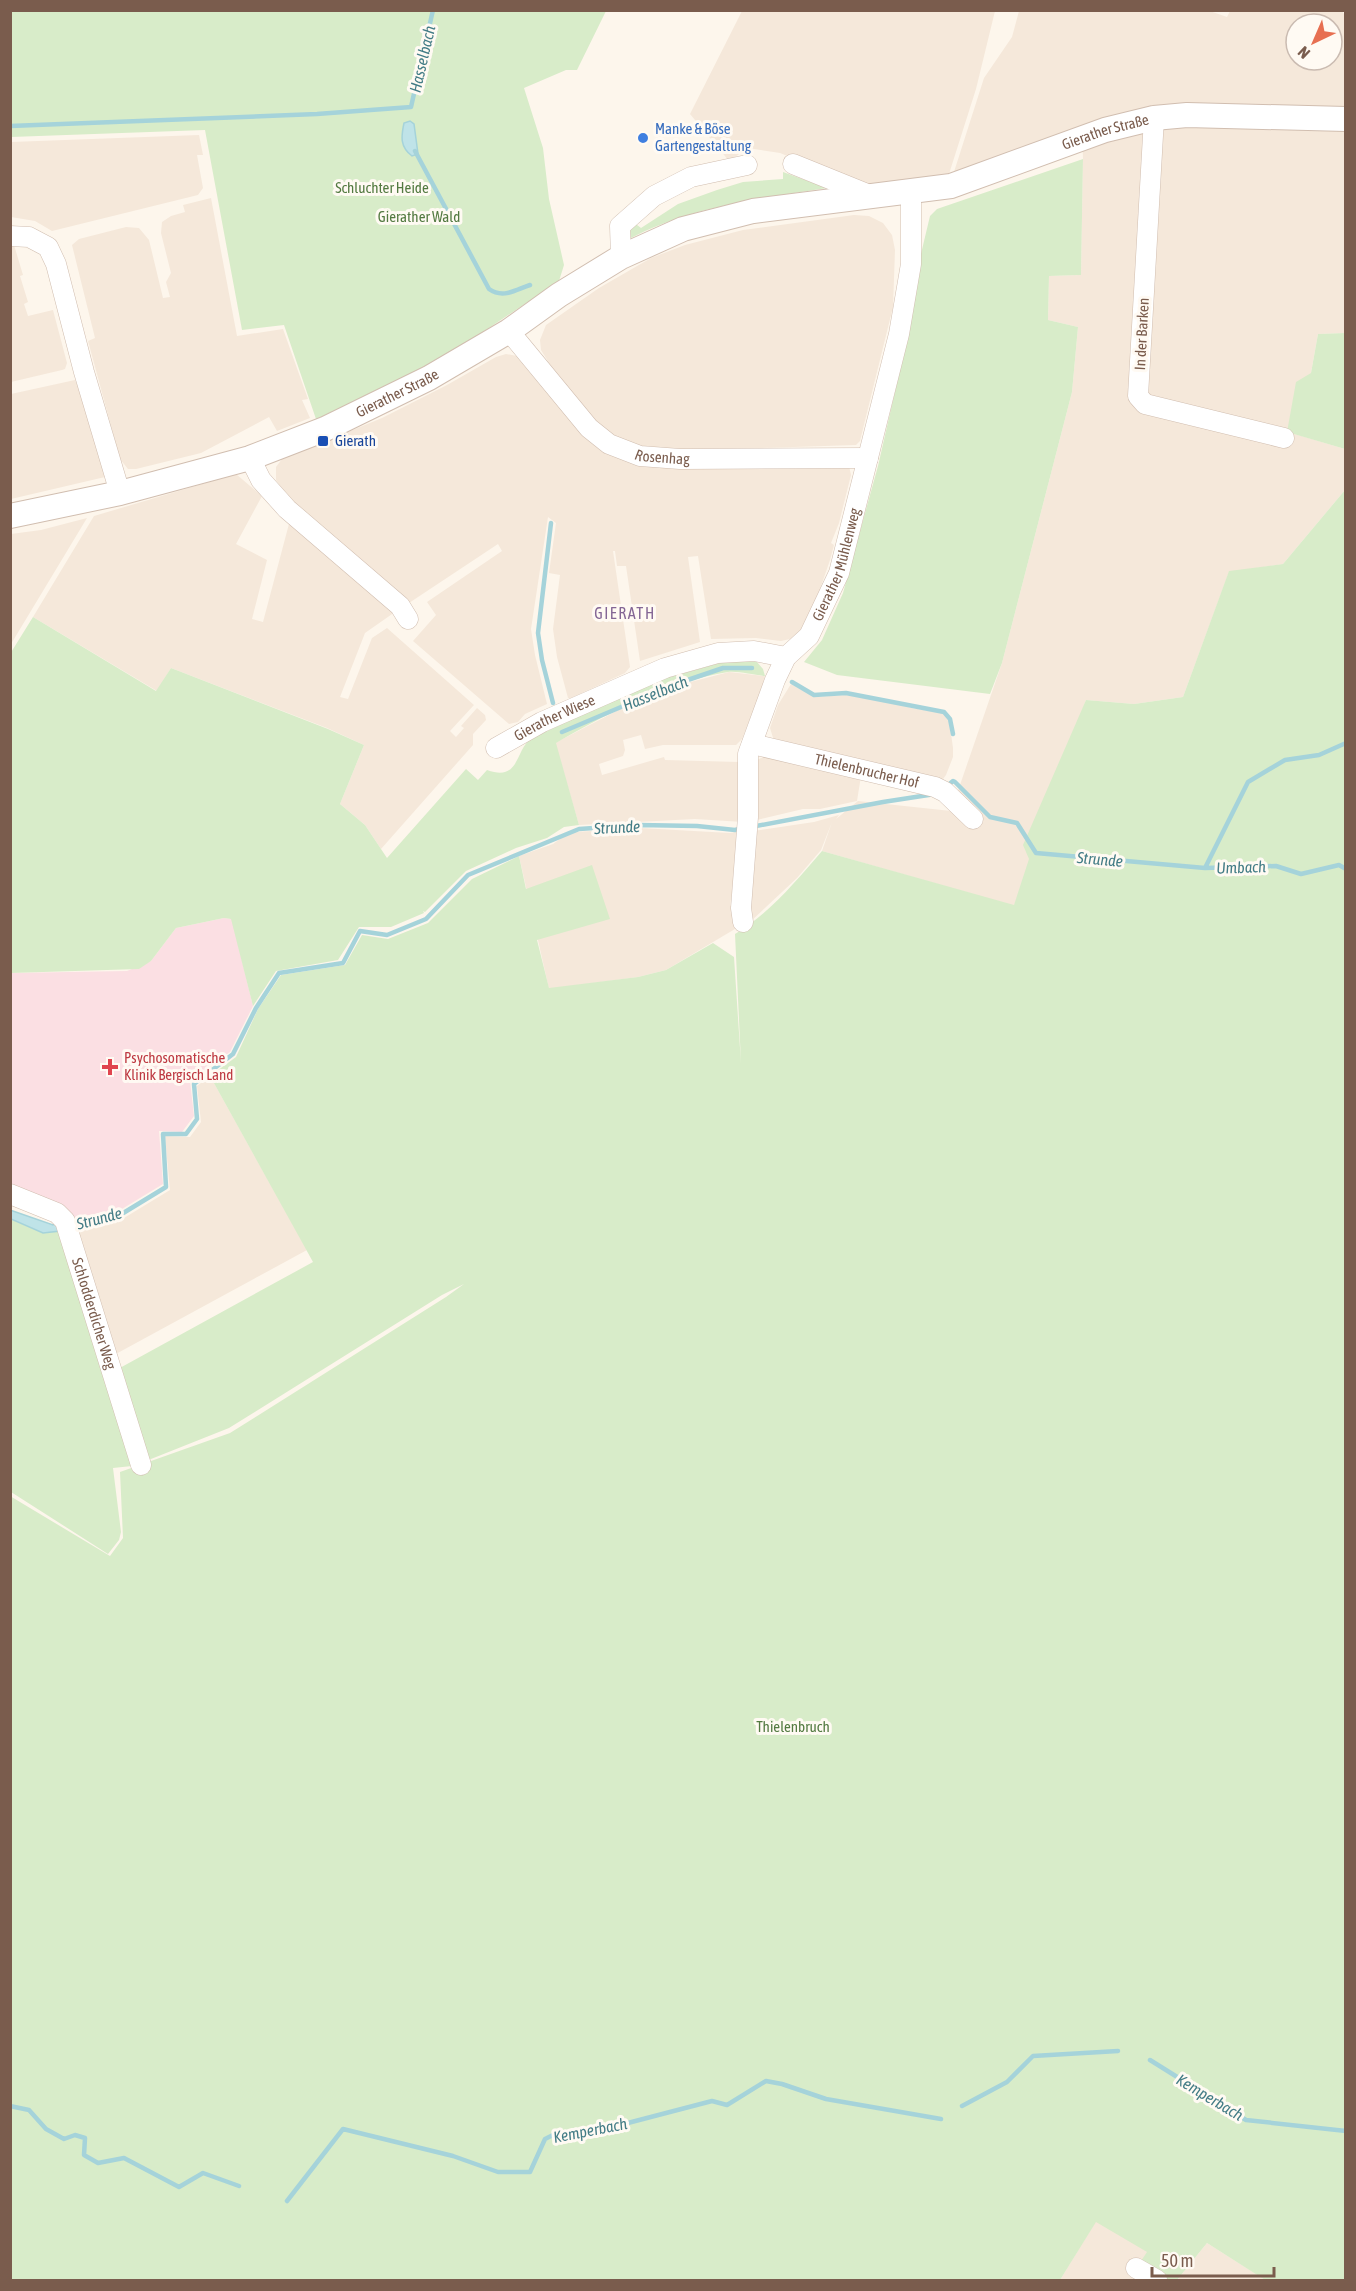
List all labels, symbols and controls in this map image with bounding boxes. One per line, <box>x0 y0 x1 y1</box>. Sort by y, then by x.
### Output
north arrow <box>1284 12 1344 72</box>
water label: Hasselbach <box>406 24 438 94</box>
text: N <box>1294 43 1313 63</box>
street label: Gierather Straße <box>1060 111 1151 153</box>
place label: Manke & Böse Gartengestaltung <box>655 120 752 154</box>
marker: Manke & Böse Gartengestaltung <box>636 131 650 145</box>
park label: Schluchter Heide <box>335 179 429 196</box>
park label: Gierather Wald <box>378 208 460 225</box>
street label: In der Barken <box>1131 297 1152 371</box>
street label: Gierather Straße <box>353 365 442 420</box>
place label: Gierath <box>335 432 376 449</box>
marker: Gierath <box>316 434 330 448</box>
street label: Rosenhag <box>633 446 690 467</box>
street label: Gierather Mühlenweg <box>809 505 863 623</box>
district label: GIERATH <box>594 604 656 622</box>
water label: Hasselbach <box>620 672 690 714</box>
street label: Gierather Wiese <box>511 691 598 744</box>
street label: Thielenbrucher Hof <box>813 750 921 791</box>
water label: Strunde <box>592 817 641 837</box>
water label: Strunde <box>1075 848 1124 870</box>
water label: Umbach <box>1216 857 1266 877</box>
place label: Psychosomatische Klinik Bergisch Land <box>124 1049 233 1083</box>
marker: Psychosomatische Klinik Bergisch Land <box>101 1058 119 1076</box>
water label: Strunde <box>73 1203 124 1233</box>
street label: Schlodderdicher Weg <box>69 1256 120 1372</box>
park label: Thielenbruch <box>756 1718 830 1735</box>
water label: Kemperbach <box>1173 2070 1247 2125</box>
water label: Kemperbach <box>552 2114 629 2147</box>
scale bar <box>1152 2240 1274 2278</box>
text: 50 m <box>1161 2250 1193 2271</box>

